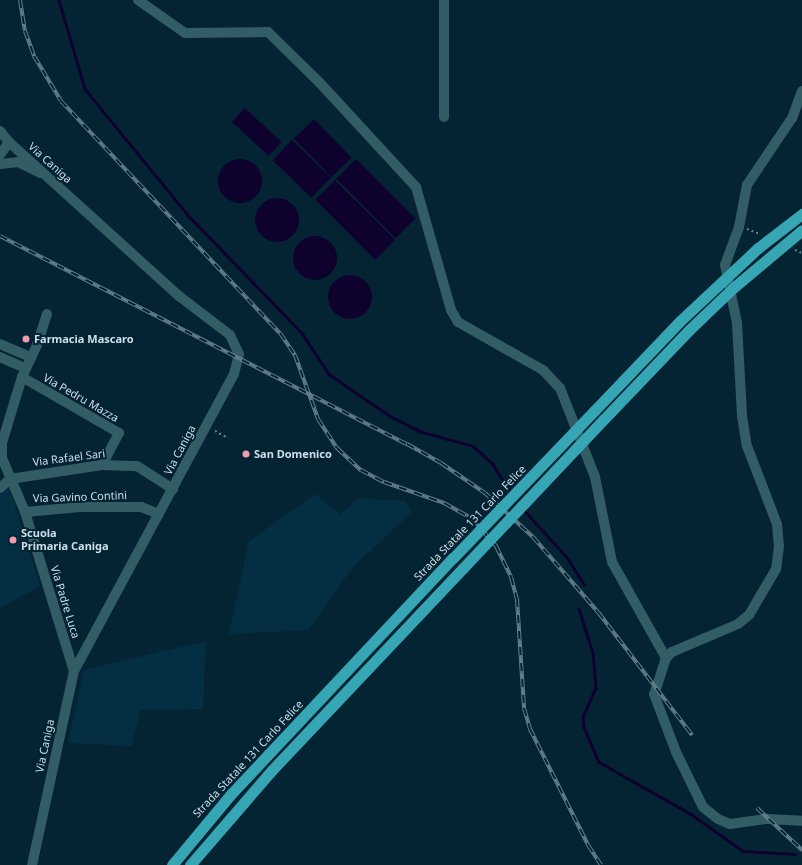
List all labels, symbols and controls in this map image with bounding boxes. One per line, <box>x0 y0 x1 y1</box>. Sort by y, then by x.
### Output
street label: Via Caniga <box>25 140 75 186</box>
place label: Farmacia Mascaro <box>34 332 134 346</box>
marker: Farmacia Mascaro <box>21 334 31 344</box>
street label: Via Pedru Mazza <box>41 371 121 425</box>
street label: Via Caniga <box>161 423 199 477</box>
street label: Via Rafael Sari <box>32 447 106 469</box>
place label: San Domenico <box>254 447 332 461</box>
marker: San Domenico <box>241 449 251 459</box>
street label: Strada Statale 131 Carlo Felice <box>411 463 529 583</box>
street label: Via Gavino Contini <box>33 489 127 505</box>
place label: Scuola Primaria Caniga <box>21 527 109 553</box>
marker: Scuola Primaria Caniga <box>8 535 18 545</box>
street label: Via Padre Luca <box>48 564 82 640</box>
street label: Strada Statale 131 Carlo Felice <box>190 698 306 820</box>
street label: Via Caniga <box>33 718 57 774</box>

